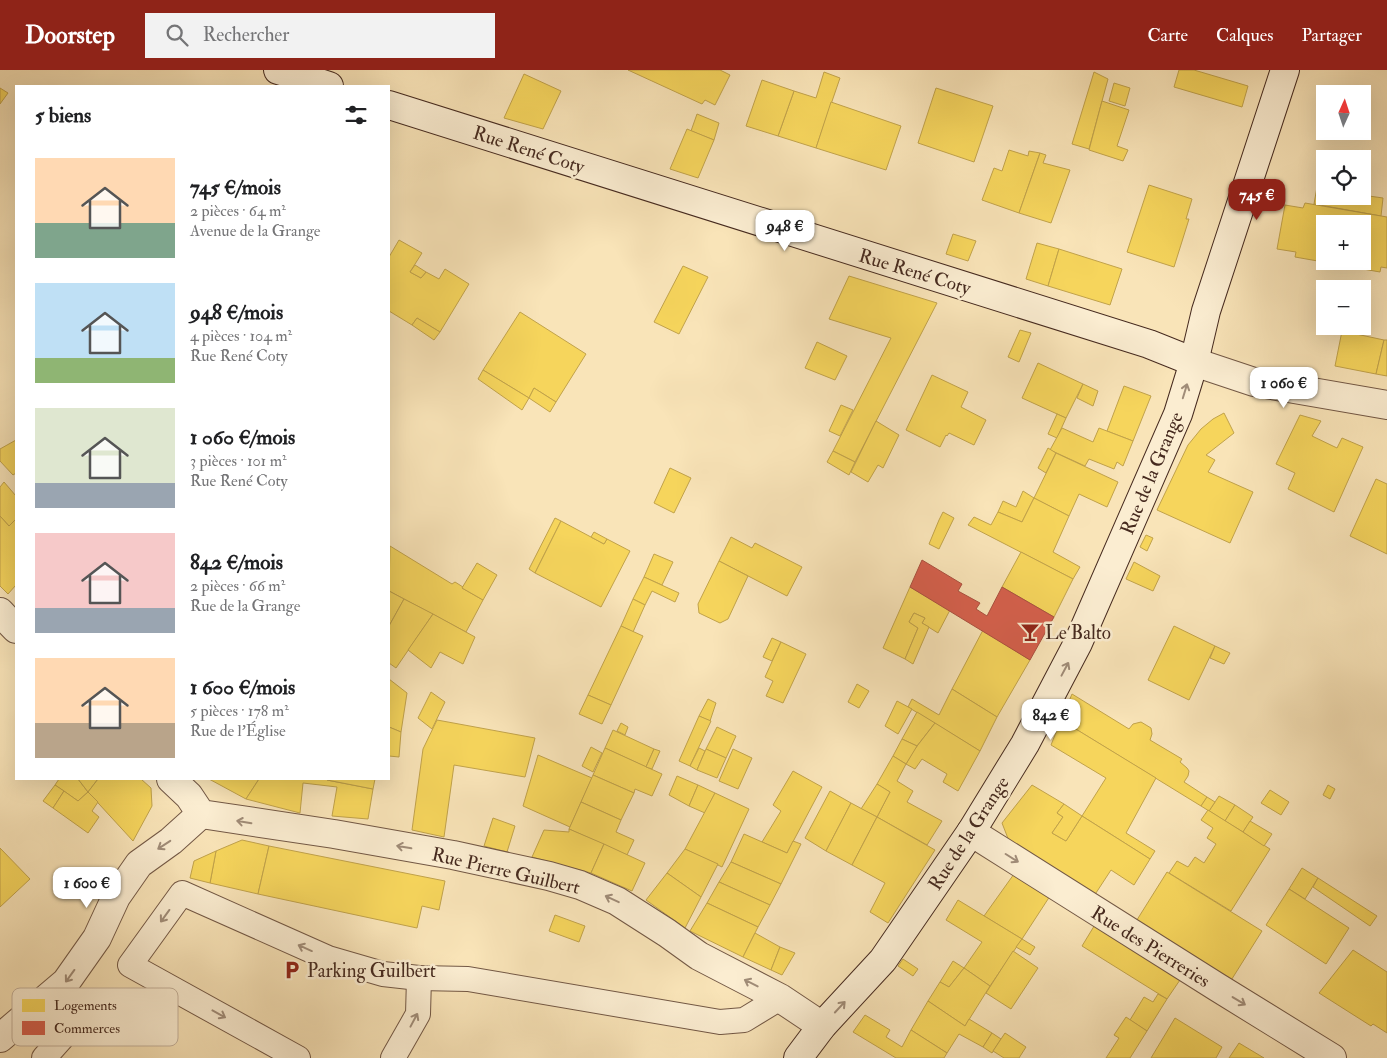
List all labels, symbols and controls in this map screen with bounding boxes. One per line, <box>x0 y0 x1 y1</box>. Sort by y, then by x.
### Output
search box <box>145 13 495 58</box>
text: Doorstep <box>25 20 115 51</box>
icon: search <box>163 21 191 49</box>
text: Rechercher <box>203 23 289 47</box>
text: Carte <box>1147 24 1188 47</box>
text: Calques <box>1216 24 1273 47</box>
text: Partager <box>1301 24 1362 47</box>
north arrow <box>1316 85 1371 140</box>
map controls <box>1316 85 1371 335</box>
icon: filters <box>342 101 370 129</box>
text: 5 biens <box>35 102 91 129</box>
street label: Rue René Coty <box>470 121 588 179</box>
button: locate <box>1316 150 1371 205</box>
text: 745 €/mois <box>190 174 281 201</box>
icon: home <box>75 178 135 238</box>
pin: 745 € <box>1222 178 1292 221</box>
text: 745 € <box>1239 185 1275 205</box>
text: 2 pièces · 64 m² <box>190 201 286 221</box>
pin: 948 € <box>750 210 820 252</box>
button: + <box>1316 215 1371 270</box>
text: 948 € <box>766 216 804 236</box>
text: Avenue de la Grange <box>190 221 320 241</box>
street label: Rue René Coty <box>856 244 974 301</box>
button: − <box>1316 280 1371 335</box>
text: 948 €/mois <box>190 299 283 326</box>
icon: home <box>75 303 135 363</box>
text: 4 pièces · 104 m² <box>190 326 292 346</box>
text: Rue René Coty <box>190 346 288 366</box>
pin: 1 060 € <box>1238 366 1330 409</box>
text: 1 060 € <box>1261 373 1307 393</box>
one-way arrow <box>1181 384 1190 400</box>
street label: Rue de la Grange <box>1115 408 1189 538</box>
text: 1 060 €/mois <box>190 424 295 451</box>
icon: home <box>75 428 135 488</box>
text: 3 pièces · 101 m² <box>190 451 287 471</box>
text: Rue René Coty <box>190 471 288 491</box>
text: 842 €/mois <box>190 549 283 576</box>
icon: home <box>75 553 135 613</box>
text: 2 pièces · 66 m² <box>190 576 285 596</box>
text: Rue de la Grange <box>190 596 300 616</box>
bar icon: Le Balto <box>1019 621 1041 643</box>
place label: Le Balto <box>1045 621 1111 645</box>
one-way arrow <box>1060 661 1070 676</box>
text: 1 600 €/mois <box>190 674 295 701</box>
icon: home <box>75 678 135 738</box>
pin: 842 € <box>1016 698 1086 741</box>
text: 5 pièces · 178 m² <box>190 701 289 721</box>
text: 842 € <box>1033 705 1069 725</box>
text: Rue de l'Église <box>190 721 286 741</box>
street label: Rue de la Grange <box>923 772 1015 895</box>
one-way arrow <box>236 816 252 826</box>
one-way arrow <box>157 841 171 851</box>
one-way arrow <box>397 841 413 851</box>
street label: Rue Pierre Guilbert <box>429 842 582 900</box>
one-way arrow <box>1005 853 1019 863</box>
pin: 1 600 € <box>41 866 133 909</box>
text: 1 600 € <box>64 873 110 893</box>
one-way arrow <box>605 894 620 903</box>
street label: Rue des Pierreries <box>1087 901 1214 993</box>
one-way arrow <box>160 909 171 922</box>
one-way arrow <box>298 942 313 952</box>
parking icon: Parking Guilbert <box>281 959 303 981</box>
place label: Parking Guilbert <box>307 959 436 983</box>
one-way arrow <box>65 969 76 982</box>
one-way arrow <box>744 978 759 987</box>
legend <box>12 988 178 1046</box>
one-way arrow <box>1231 996 1245 1006</box>
text: Logements <box>54 997 117 1014</box>
one-way arrow <box>834 1001 846 1013</box>
one-way arrow <box>211 1010 226 1020</box>
one-way arrow <box>409 1013 419 1028</box>
text: Commerces <box>54 1020 120 1037</box>

